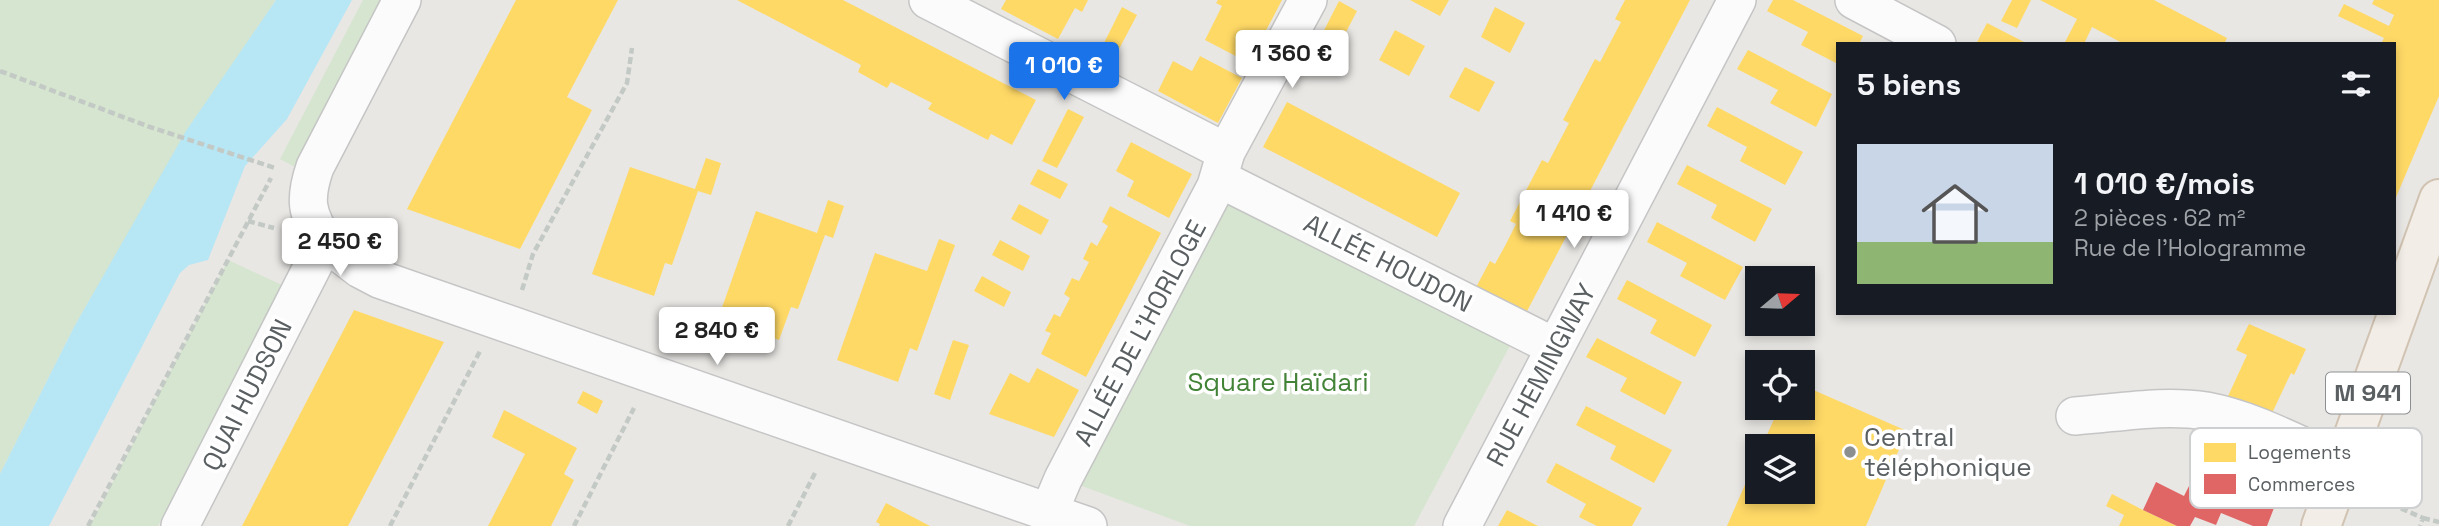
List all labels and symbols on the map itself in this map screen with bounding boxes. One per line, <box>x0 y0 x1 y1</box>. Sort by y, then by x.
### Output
pin: 1 360 € <box>1227 31 1357 90</box>
pin: 1 010 € <box>999 42 1129 102</box>
pin: 1 410 € <box>1509 190 1639 250</box>
street label: ALLÉE HOUDON <box>1298 206 1478 320</box>
street label: ALLÉE DE L'HORLOGE <box>1066 214 1214 452</box>
pin: 2 450 € <box>275 218 405 278</box>
north arrow <box>1745 266 1815 336</box>
street label: RUE HEMINGWAY <box>1479 278 1604 472</box>
pin: 2 840 € <box>652 308 782 367</box>
street label: QUAI HUDSON <box>194 313 300 477</box>
park label: Square Haïdari <box>1187 365 1369 399</box>
road number: M 941 <box>2326 372 2410 414</box>
place label: Central téléphonique <box>1864 420 2032 484</box>
legend <box>2190 428 2422 508</box>
text: Logements <box>2248 440 2351 465</box>
marker: Central téléphonique <box>1842 444 1858 460</box>
text: Commerces <box>2248 472 2355 497</box>

